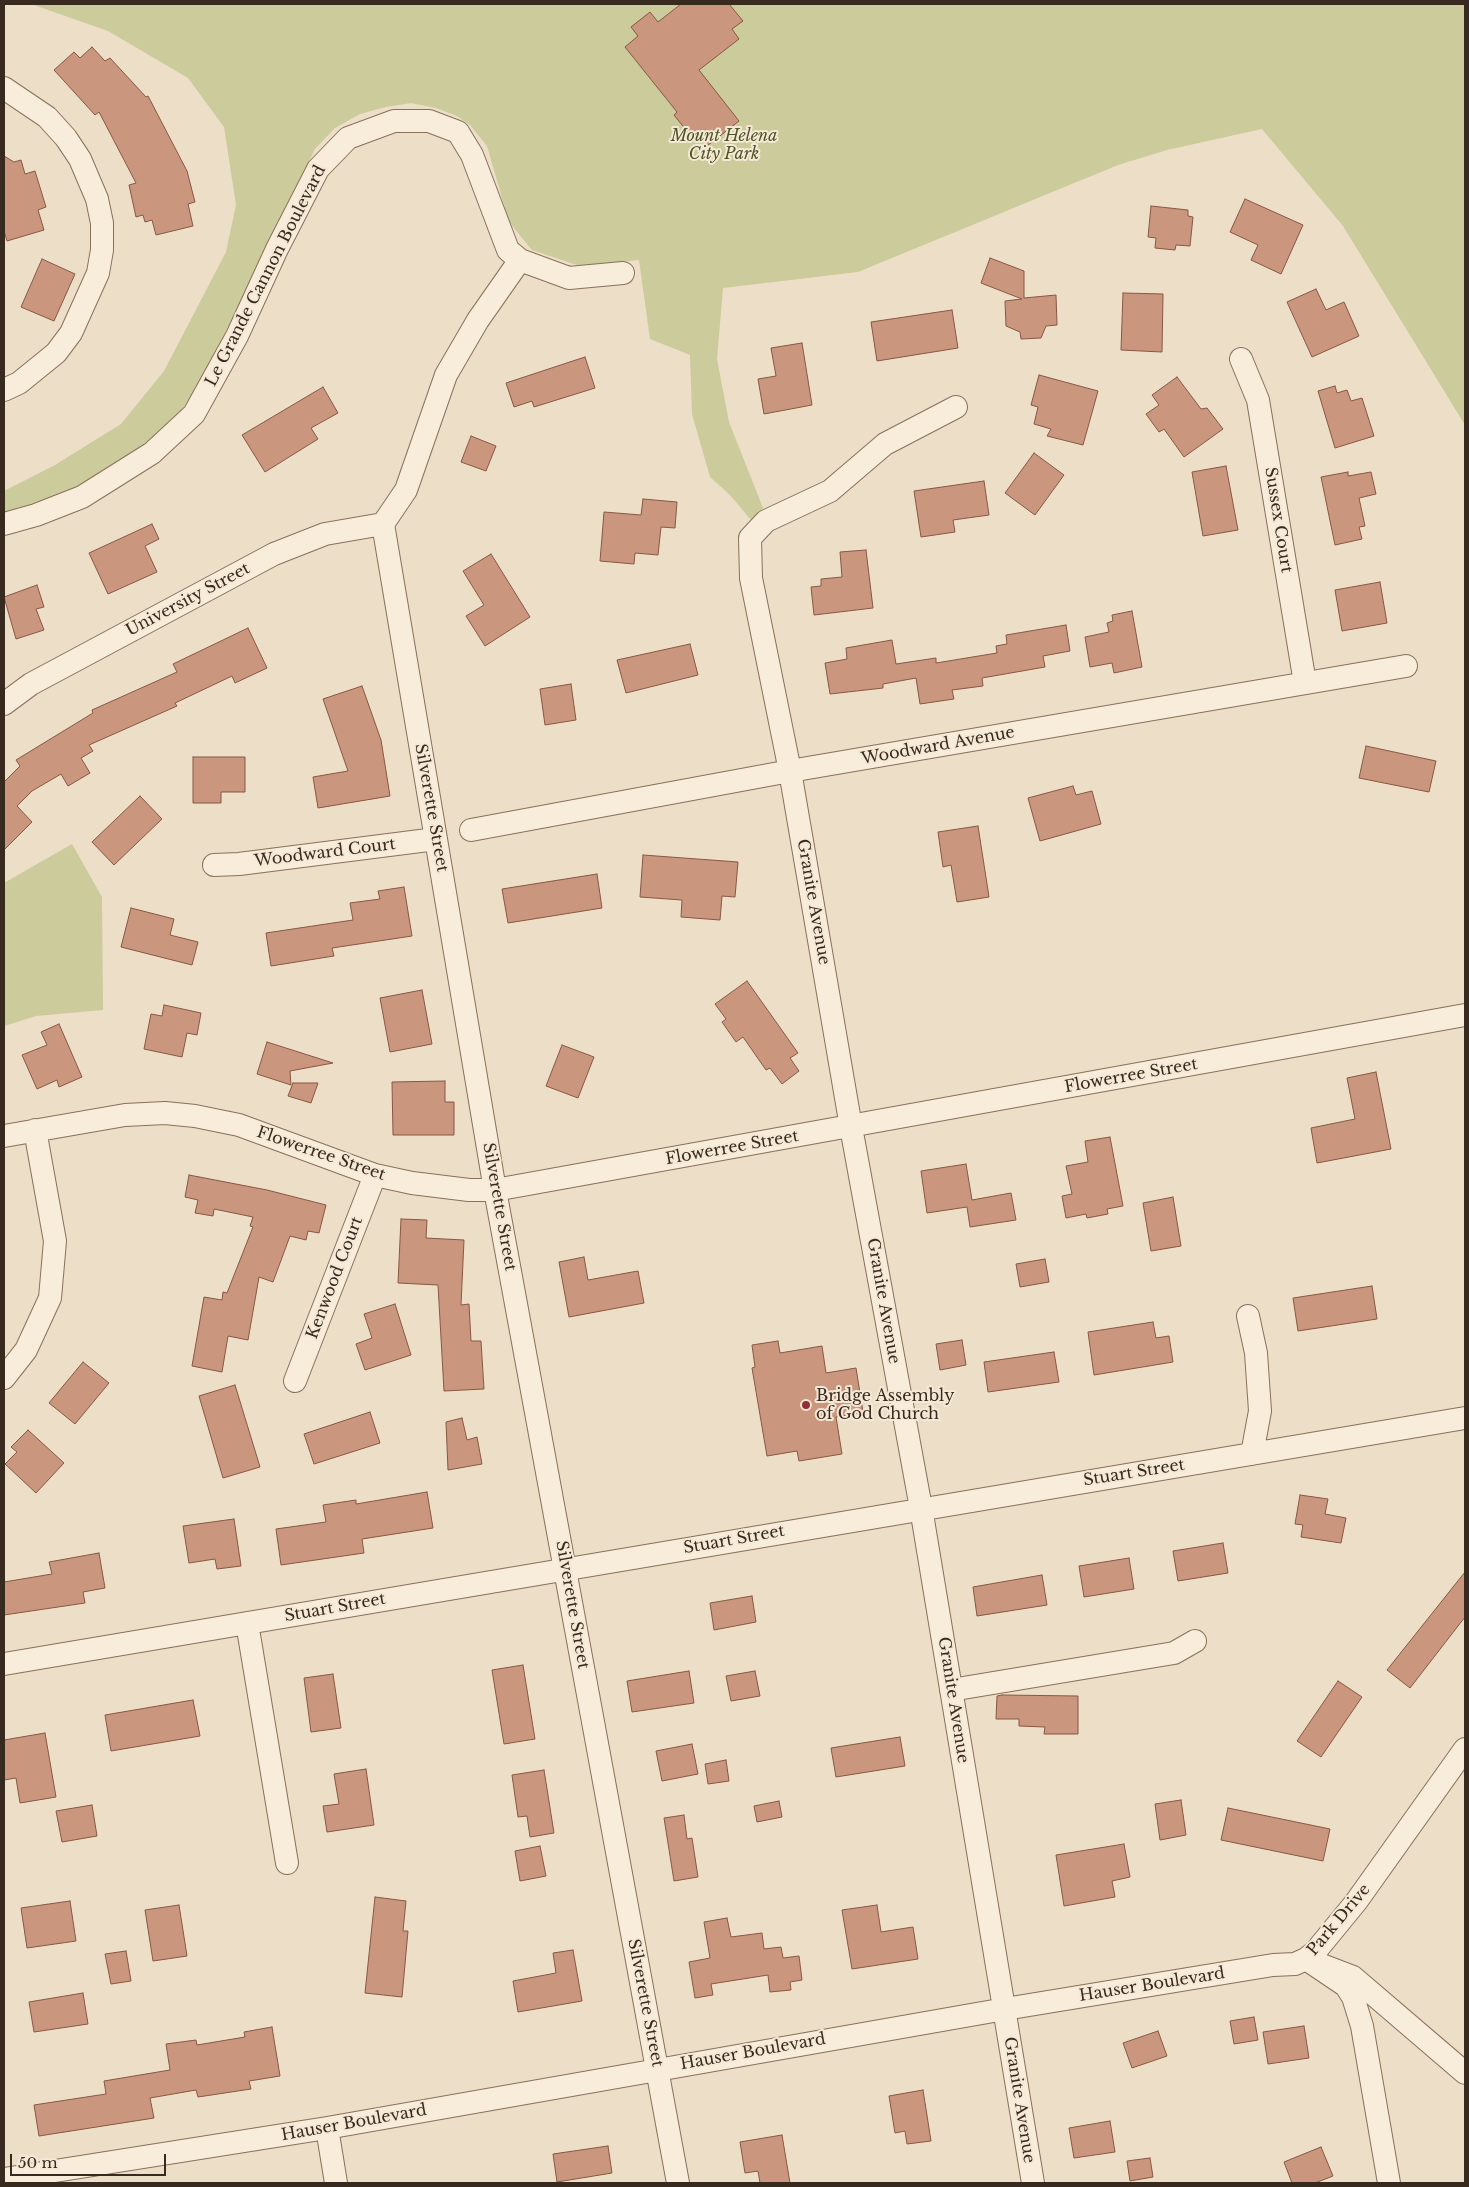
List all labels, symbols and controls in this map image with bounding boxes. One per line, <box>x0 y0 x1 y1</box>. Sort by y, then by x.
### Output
park label: Mount Helena City Park <box>671 126 777 164</box>
street label: Le Grande Cannon Boulevard <box>202 162 330 390</box>
street label: Sussex Court <box>1260 466 1296 574</box>
street label: University Street <box>123 559 253 641</box>
street label: Woodward Avenue <box>860 723 1016 769</box>
street label: Silverette Street <box>410 742 452 874</box>
street label: Woodward Court <box>253 835 397 871</box>
street label: Granite Avenue <box>792 837 834 967</box>
street label: Flowerree Street <box>1063 1055 1199 1097</box>
street label: Flowerree Street <box>254 1123 388 1185</box>
street label: Flowerree Street <box>664 1127 800 1169</box>
street label: Silverette Street <box>478 1141 520 1273</box>
street label: Kenwood Court <box>303 1214 367 1342</box>
street label: Granite Avenue <box>862 1236 904 1366</box>
place label: Bridge Assembly of God Church <box>816 1386 954 1424</box>
marker: Bridge Assembly of God Church <box>800 1399 812 1411</box>
street label: Stuart Street <box>1082 1456 1186 1490</box>
street label: Stuart Street <box>682 1522 786 1558</box>
street label: Silverette Street <box>551 1539 593 1671</box>
street label: Stuart Street <box>283 1590 387 1626</box>
street label: Granite Avenue <box>934 1635 972 1765</box>
street label: Park Drive <box>1304 1880 1374 1960</box>
street label: Silverette Street <box>623 1937 667 2069</box>
street label: Hauser Boulevard <box>1078 1964 1226 2006</box>
street label: Hauser Boulevard <box>679 2030 827 2074</box>
street label: Granite Avenue <box>1000 2035 1038 2165</box>
street label: Hauser Boulevard <box>280 2101 428 2145</box>
scale bar <box>12 2144 169 2176</box>
text: 50 m <box>18 2153 58 2172</box>

